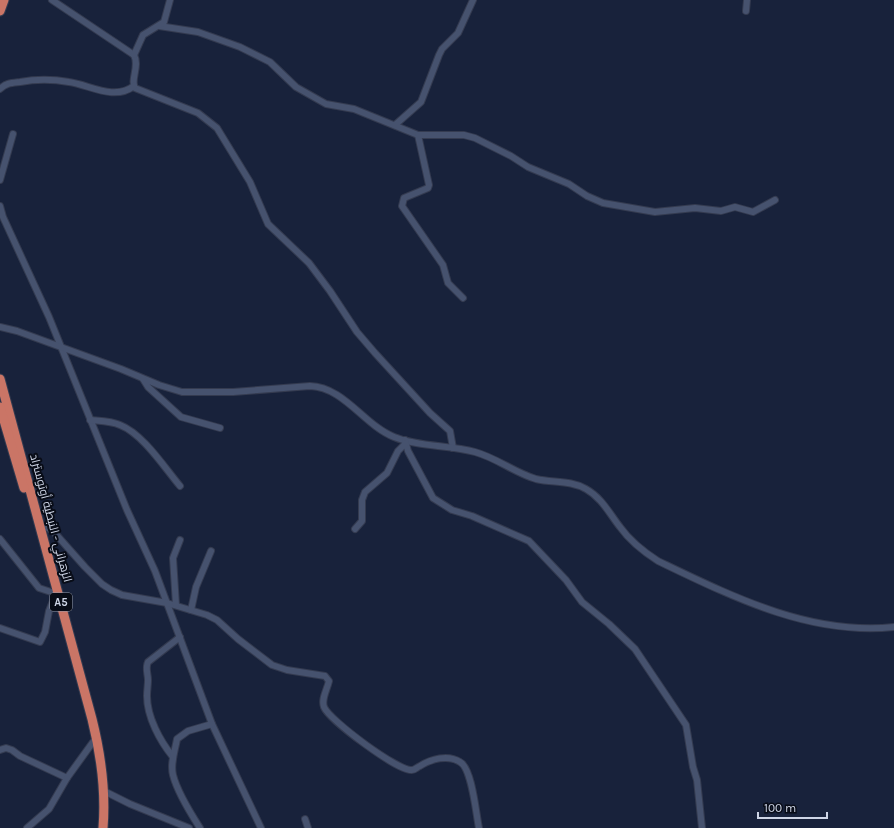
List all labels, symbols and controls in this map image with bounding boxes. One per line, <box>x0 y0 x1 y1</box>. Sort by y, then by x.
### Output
street label: الزهراني - النبطية أوتوستراد <box>24 452 76 584</box>
road number: A5 <box>50 593 72 611</box>
scale bar <box>758 794 827 820</box>
text: 100 m <box>764 801 796 815</box>

